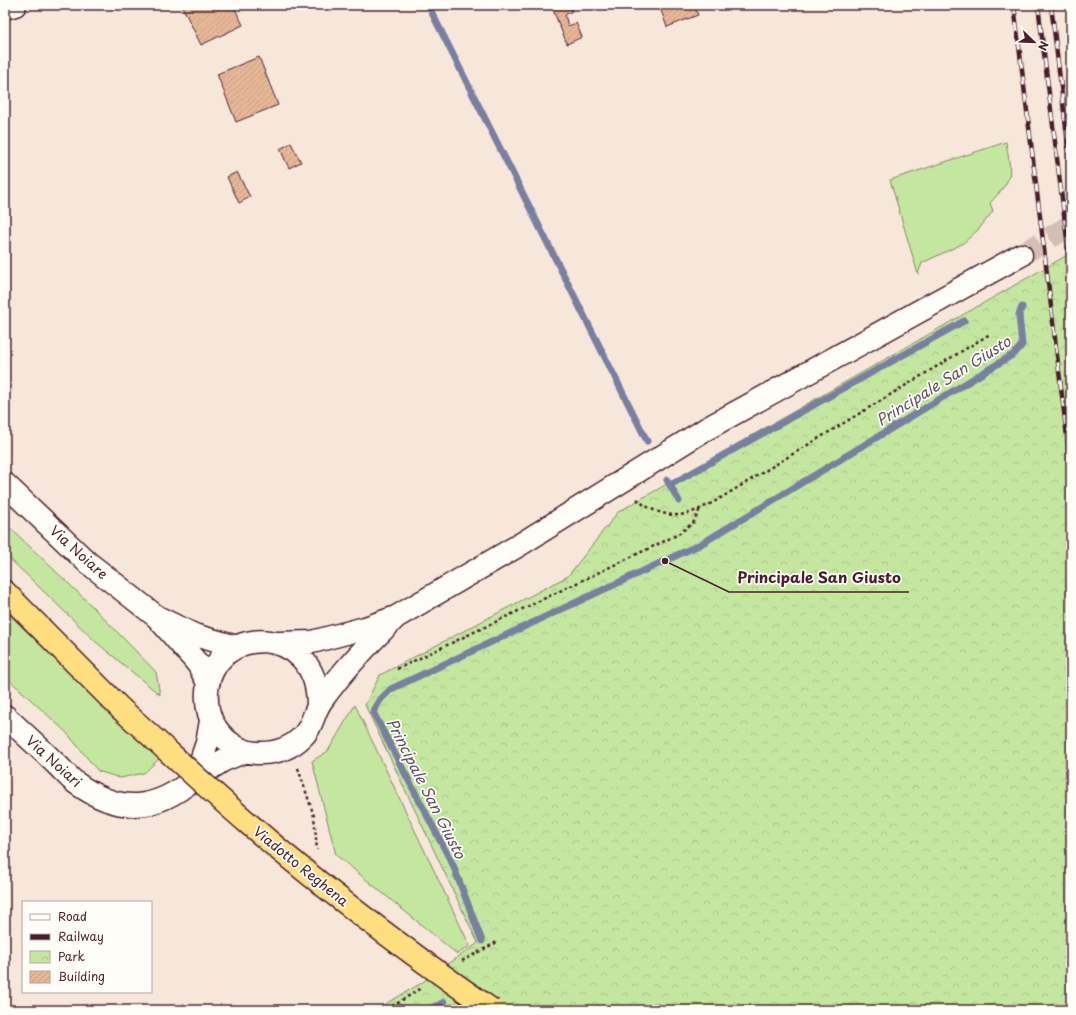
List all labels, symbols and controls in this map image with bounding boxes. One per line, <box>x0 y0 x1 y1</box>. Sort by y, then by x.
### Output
north arrow <box>1014 22 1054 62</box>
text: N <box>1034 39 1053 54</box>
water label: Principale San Giusto <box>871 329 1015 431</box>
street label: Via Noiare <box>45 520 113 584</box>
callout: Principale San Giusto <box>729 565 909 592</box>
text: Principale San Giusto <box>737 565 901 588</box>
water label: Principale San Giusto <box>382 714 473 863</box>
street label: Via Noiari <box>21 730 87 792</box>
street label: Viadotto Reghena <box>249 821 353 911</box>
legend <box>22 901 152 993</box>
text: Road <box>58 907 87 925</box>
text: Railway <box>58 927 104 945</box>
text: Park <box>58 947 85 965</box>
text: Building <box>58 967 105 985</box>

